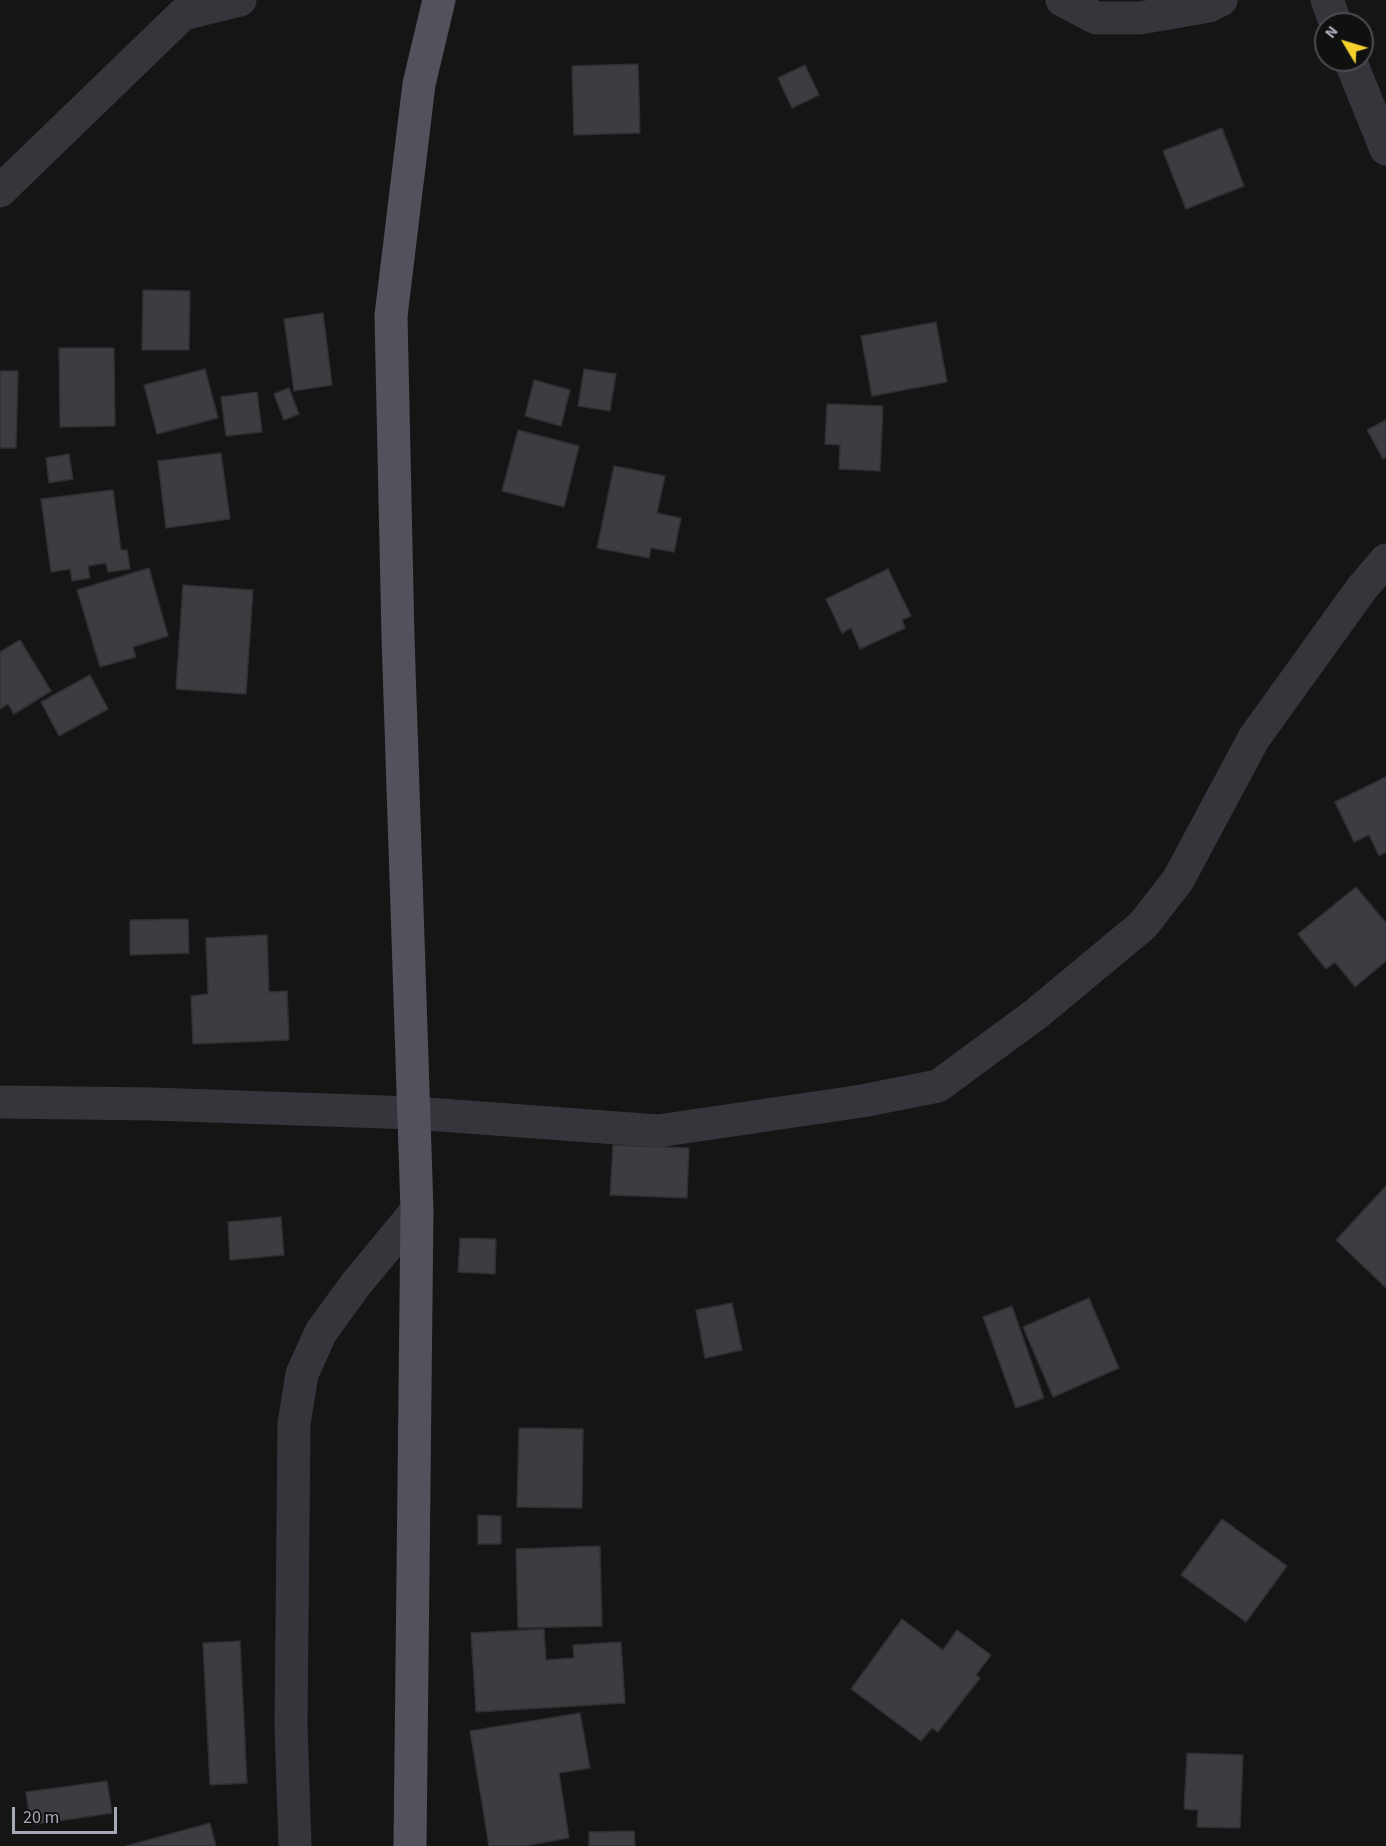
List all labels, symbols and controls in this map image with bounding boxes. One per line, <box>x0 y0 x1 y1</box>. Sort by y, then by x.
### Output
north arrow <box>1314 12 1374 72</box>
text: N <box>1319 21 1343 43</box>
scale bar <box>15 1795 120 1833</box>
text: 20 m <box>23 1805 59 1830</box>

